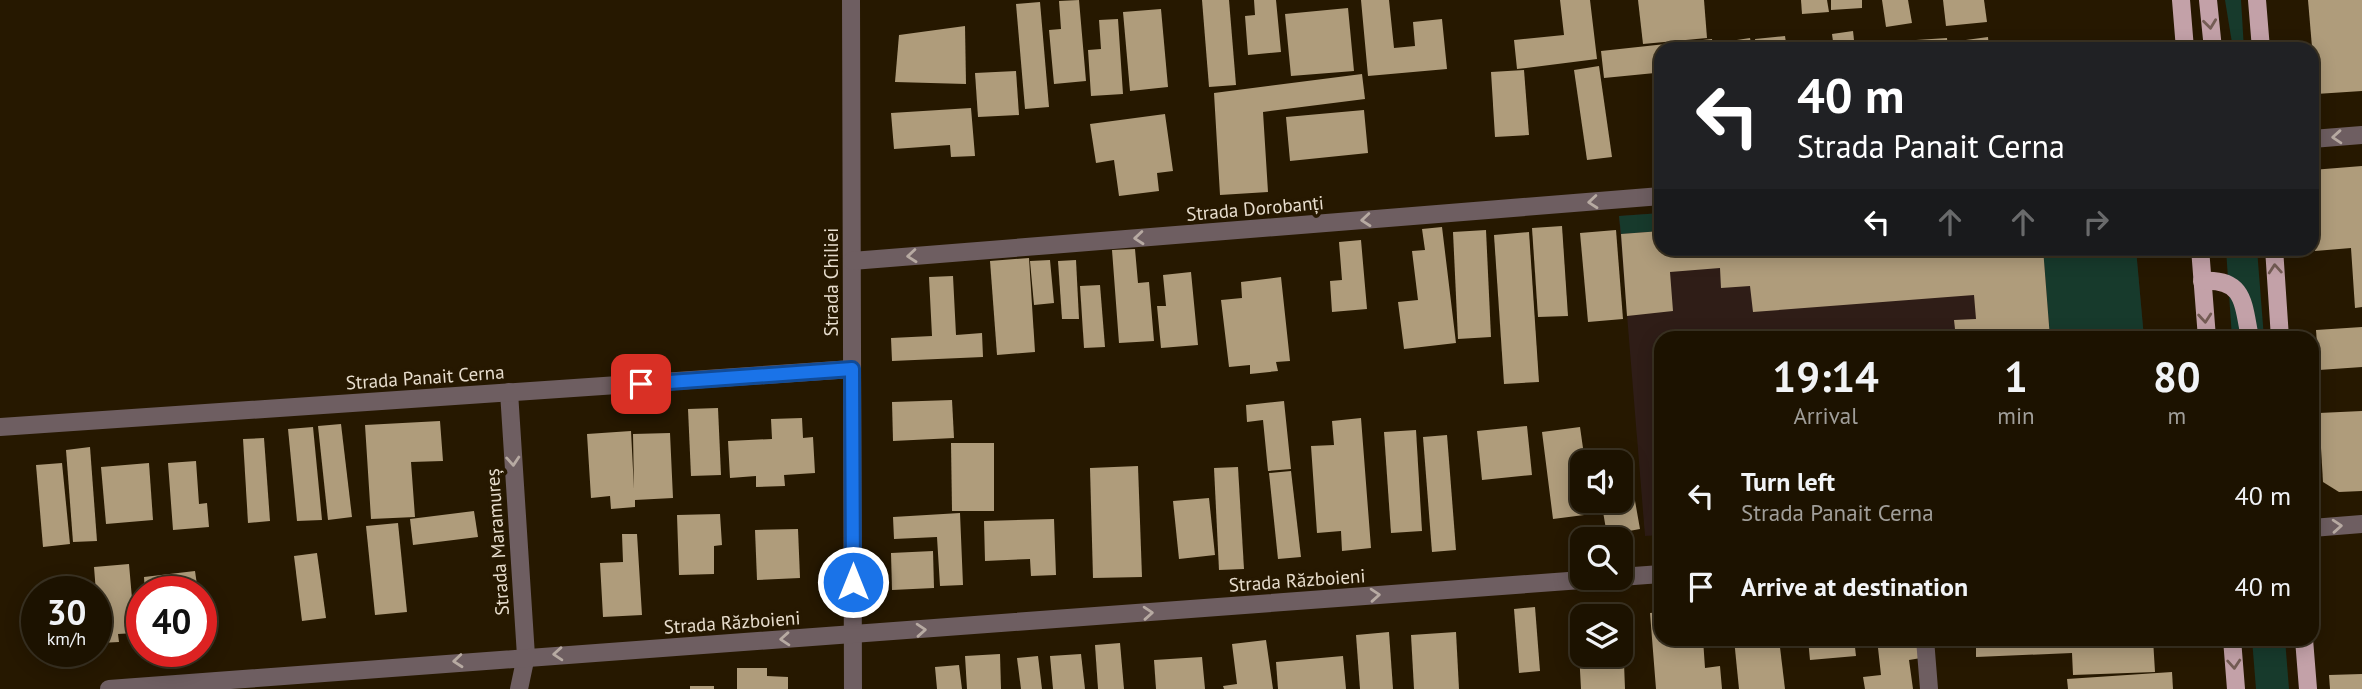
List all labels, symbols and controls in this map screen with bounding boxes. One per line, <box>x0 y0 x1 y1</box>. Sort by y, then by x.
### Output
one-way arrow <box>2203 19 2218 30</box>
text: 40 m <box>1797 63 1904 127</box>
icon: left <box>1682 70 1773 161</box>
text: Strada Panait Cerna <box>1797 125 2065 167</box>
one-way arrow <box>2331 129 2342 144</box>
street label: Strada Dorobanți <box>1185 190 1325 226</box>
one-way arrow <box>1587 194 1598 209</box>
icon: left <box>1858 203 1896 241</box>
icon: ahead <box>1931 203 1969 241</box>
icon: ahead <box>2004 203 2042 241</box>
icon: right <box>2077 203 2115 241</box>
one-way arrow <box>1360 212 1371 227</box>
street label: Strada Chiliei <box>819 228 843 336</box>
one-way arrow <box>1133 230 1144 245</box>
one-way arrow <box>907 248 918 263</box>
one-way arrow <box>2268 263 2283 274</box>
one-way arrow <box>2198 312 2213 323</box>
text: 19:14 <box>1772 349 1879 404</box>
text: 1 <box>2004 349 2028 404</box>
text: 80 <box>2153 349 2201 404</box>
pin <box>611 354 671 414</box>
street label: Strada Panait Cerna <box>345 359 505 395</box>
icon: arrive <box>622 365 660 403</box>
text: Arrival <box>1793 401 1858 430</box>
text: min <box>1997 401 2035 430</box>
text: m <box>2167 401 2186 430</box>
map controls <box>1570 450 1633 667</box>
button: sound <box>1570 450 1633 513</box>
one-way arrow <box>505 455 520 466</box>
text: Turn left <box>1741 465 1835 498</box>
street label: Strada Maramureș <box>480 468 514 616</box>
icon: left <box>1682 477 1720 515</box>
text: 40 m <box>2235 479 2291 512</box>
text: Strada Panait Cerna <box>1741 498 1934 527</box>
one-way arrow <box>2332 519 2343 534</box>
button: search <box>1570 527 1633 590</box>
position arrow <box>816 545 890 619</box>
street label: Strada Războieni <box>1228 563 1366 597</box>
icon: arrive <box>1682 568 1720 606</box>
text: Arrive at destination <box>1741 570 1968 603</box>
text: 40 m <box>2235 570 2291 603</box>
speed limit sign: 40 <box>126 576 217 667</box>
one-way arrow <box>1370 588 1381 603</box>
text: 30 <box>47 589 86 635</box>
button: layers <box>1570 604 1633 667</box>
street label: Strada Războieni <box>663 605 801 639</box>
one-way arrow <box>1143 605 1154 620</box>
one-way arrow <box>916 623 927 638</box>
text: km/h <box>47 627 86 650</box>
one-way arrow <box>779 632 790 647</box>
one-way arrow <box>552 646 563 661</box>
one-way arrow <box>452 654 463 669</box>
one-way arrow <box>2226 659 2241 670</box>

